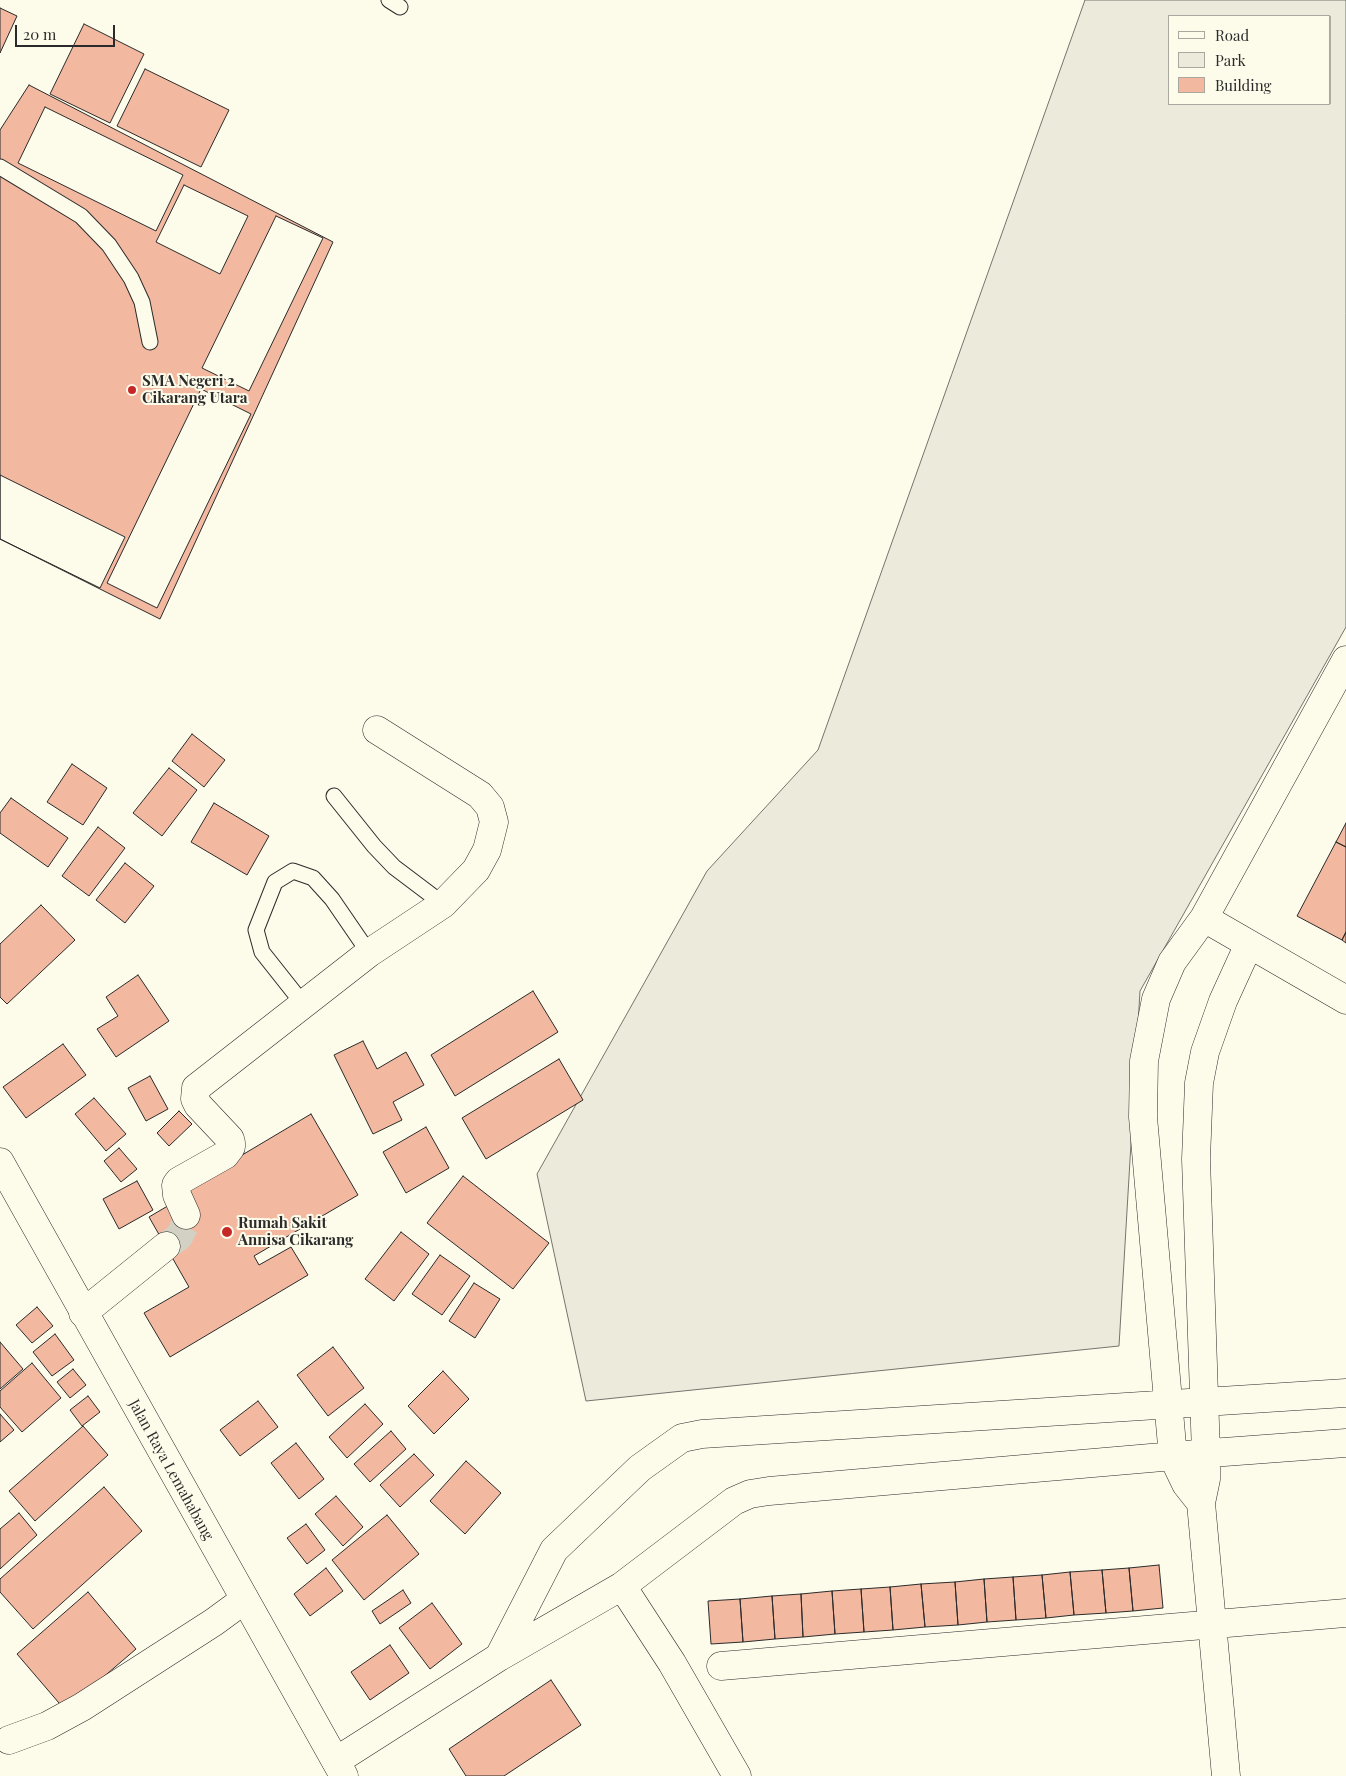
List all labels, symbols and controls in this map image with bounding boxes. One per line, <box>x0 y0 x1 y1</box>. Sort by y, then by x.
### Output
scale bar <box>18 15 118 47</box>
legend <box>1168 15 1331 105</box>
text: 20 m <box>23 24 56 44</box>
text: Road <box>1215 25 1249 45</box>
text: Park <box>1215 50 1246 70</box>
text: Building <box>1215 75 1271 95</box>
place label: SMA Negeri 2 Cikarang Utara <box>142 372 248 407</box>
marker: SMA Negeri 2 Cikarang Utara <box>126 384 138 396</box>
place label: Rumah Sakit Annisa Cikarang <box>238 1214 353 1249</box>
marker: Rumah Sakit Annisa Cikarang <box>220 1225 234 1239</box>
street label: Jalan Raya Lemahabang <box>125 1396 217 1544</box>

